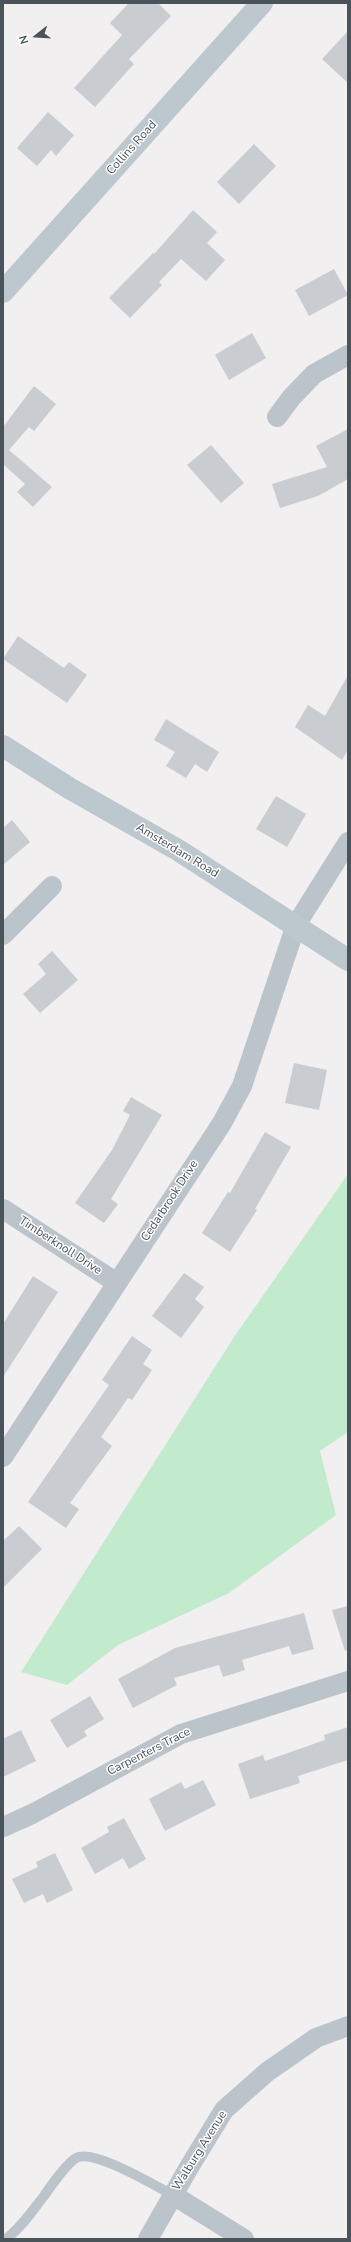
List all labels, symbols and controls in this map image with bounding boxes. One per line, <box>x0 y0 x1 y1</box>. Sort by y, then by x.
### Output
north arrow <box>16 16 56 56</box>
text: N <box>16 34 32 46</box>
street label: Collins Road <box>104 118 160 178</box>
street label: Amsterdam Road <box>133 821 221 881</box>
street label: Cedarbrook Drive <box>138 1158 202 1244</box>
street label: Timberknoll Drive <box>16 1214 104 1278</box>
street label: Carpenters Trace <box>105 1725 193 1779</box>
street label: Walburg Avenue <box>170 2108 230 2194</box>

